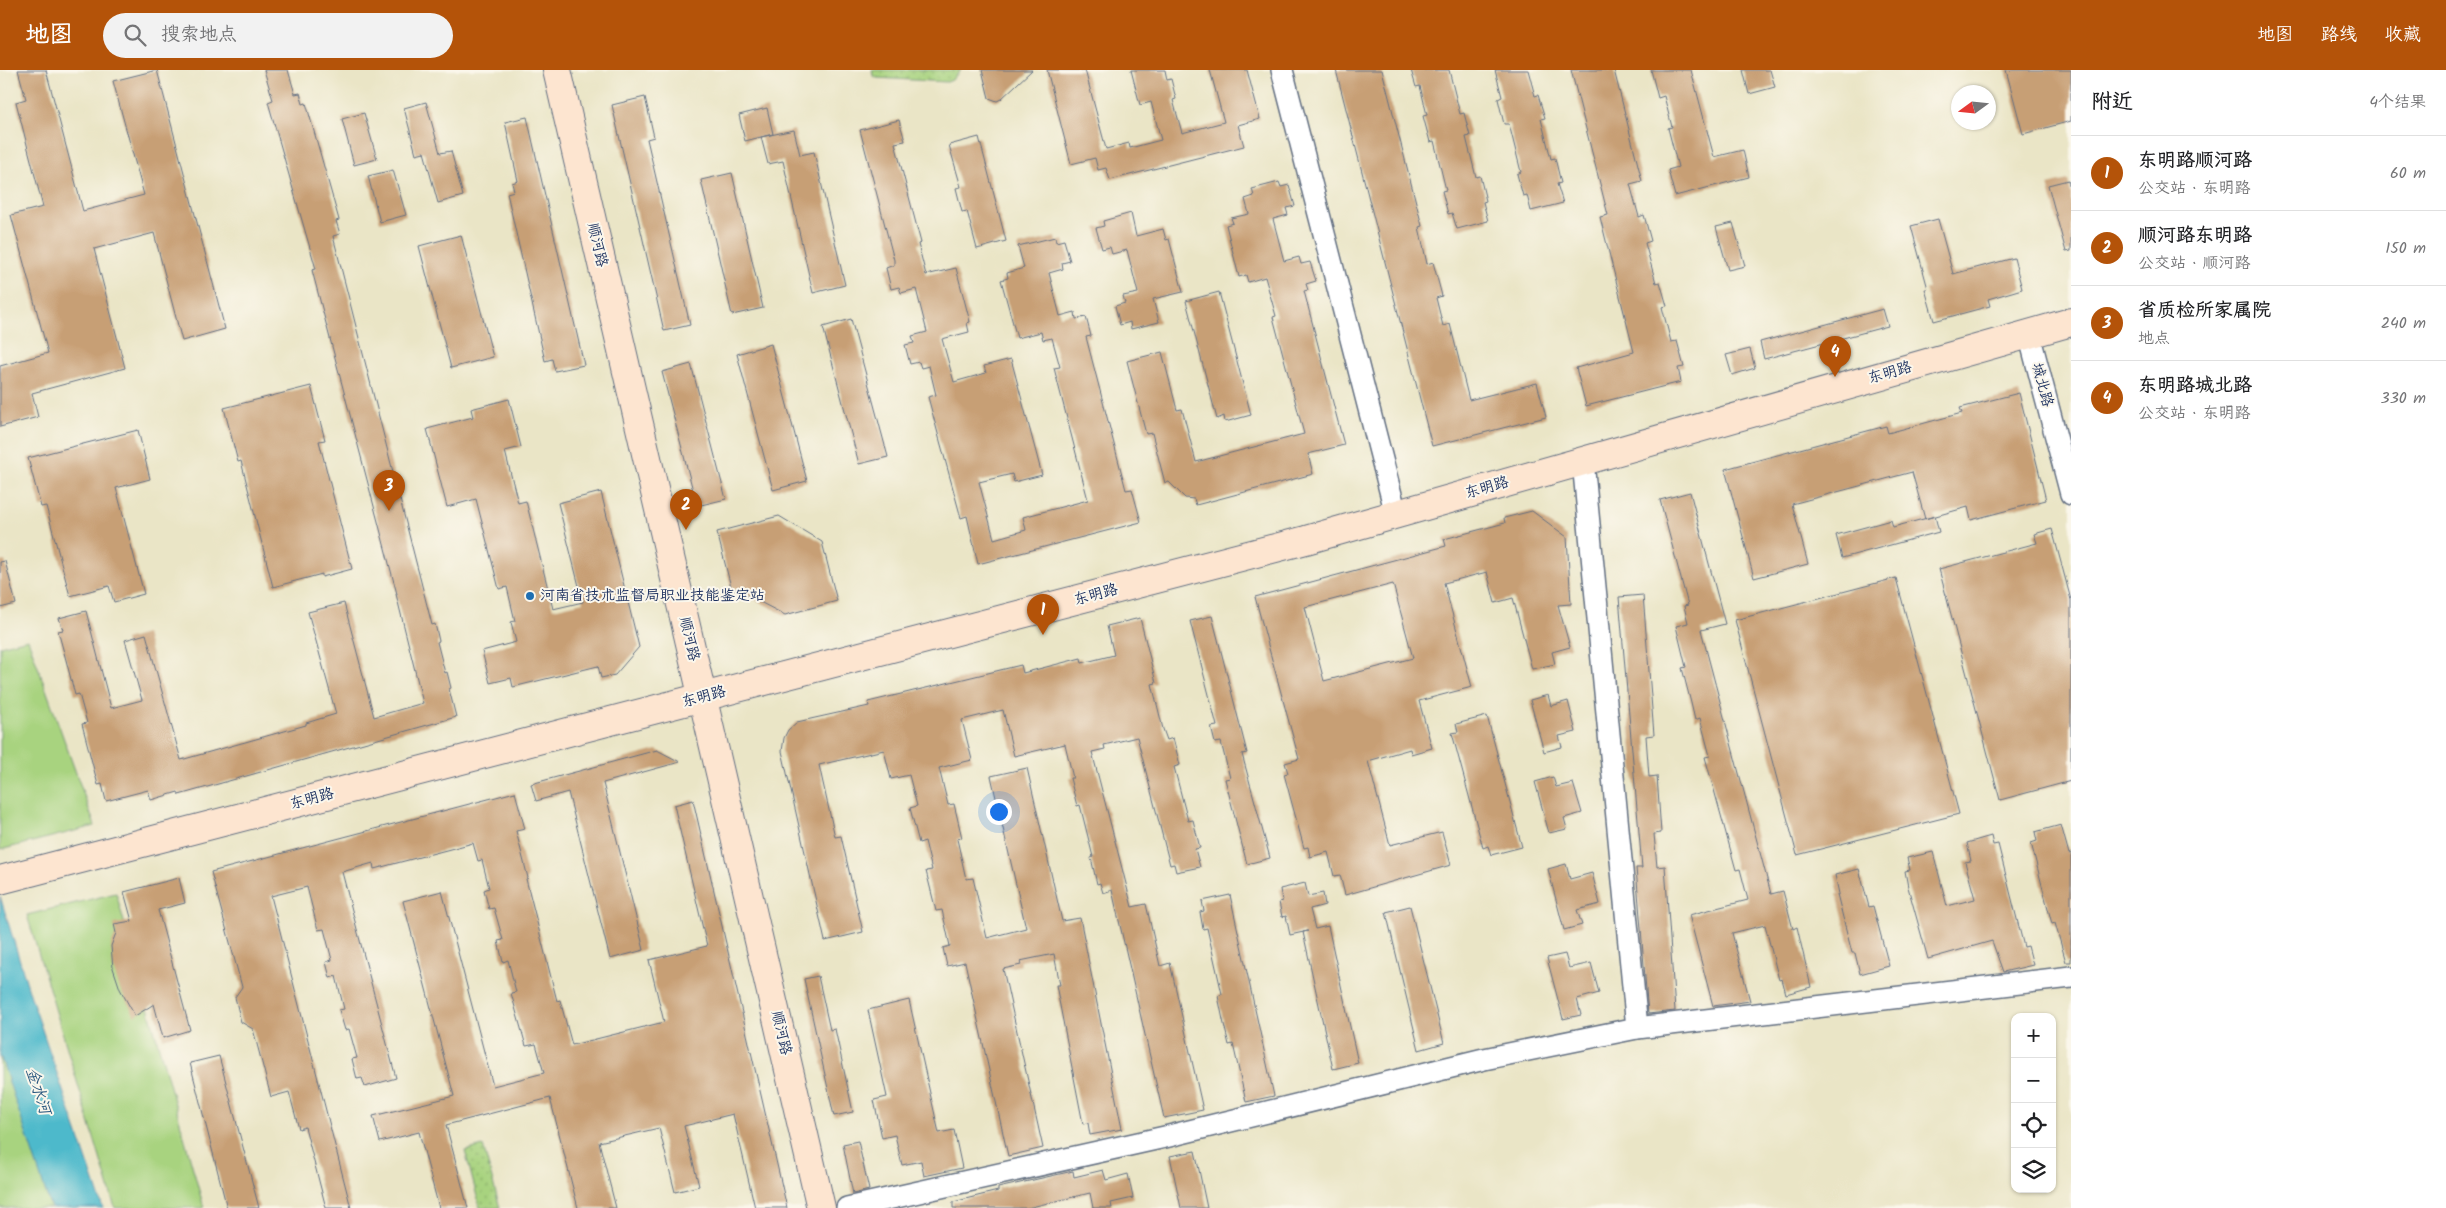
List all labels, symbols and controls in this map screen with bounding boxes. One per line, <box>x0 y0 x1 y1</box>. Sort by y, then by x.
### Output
search box <box>103 13 453 58</box>
text: 地图 <box>25 16 73 55</box>
text: 搜索地点 <box>161 20 237 50</box>
icon: search <box>121 21 149 49</box>
text: 地图 <box>2257 21 2293 50</box>
text: 路线 <box>2321 21 2357 50</box>
text: 收藏 <box>2385 21 2421 50</box>
north arrow <box>1951 85 1996 130</box>
text: 附近 <box>2091 86 2133 119</box>
text: 4个结果 <box>2369 90 2426 115</box>
text: 东明路顺河路 <box>2138 146 2252 176</box>
text: 1 <box>2105 161 2109 186</box>
text: 60 m <box>2390 161 2426 186</box>
text: 公交站 · 东明路 <box>2138 176 2251 201</box>
street label: 顺河路 <box>580 220 614 270</box>
text: 顺河路东明路 <box>2138 221 2252 251</box>
text: 2 <box>2102 236 2112 261</box>
text: 150 m <box>2385 236 2426 261</box>
text: 公交站 · 顺河路 <box>2138 251 2251 276</box>
text: 省质检所家属院 <box>2138 296 2271 326</box>
text: 3 <box>2103 311 2111 336</box>
text: 240 m <box>2381 311 2426 336</box>
text: 地点 <box>2138 326 2170 351</box>
pin: 4 <box>1819 336 1851 377</box>
street label: 东明路 <box>1865 355 1915 391</box>
street label: 城北路 <box>2025 360 2059 410</box>
text: 东明路城北路 <box>2138 371 2252 401</box>
text: 4 <box>2103 386 2111 411</box>
text: 330 m <box>2381 386 2426 411</box>
text: 公交站 · 东明路 <box>2138 401 2251 426</box>
pin: 3 <box>373 470 405 511</box>
street label: 东明路 <box>1462 470 1512 506</box>
pin: 2 <box>670 489 702 530</box>
street label: 东明路 <box>1071 578 1121 612</box>
place label: 河南省技术监督局职业技能鉴定站 <box>540 584 765 608</box>
marker: 河南省技术监督局职业技能鉴定站 <box>524 590 536 602</box>
pin: 1 <box>1027 594 1059 635</box>
street label: 顺河路 <box>672 614 706 664</box>
street label: 东明路 <box>679 680 729 714</box>
street label: 东明路 <box>287 782 337 816</box>
your location <box>986 799 1012 825</box>
street label: 顺河路 <box>764 1008 798 1058</box>
map controls <box>2011 1013 2056 1193</box>
button: + <box>2011 1013 2056 1058</box>
button: − <box>2011 1058 2056 1103</box>
water label: 金水河 <box>19 1064 58 1121</box>
button: locate <box>2011 1103 2056 1148</box>
button: layers <box>2011 1148 2056 1193</box>

